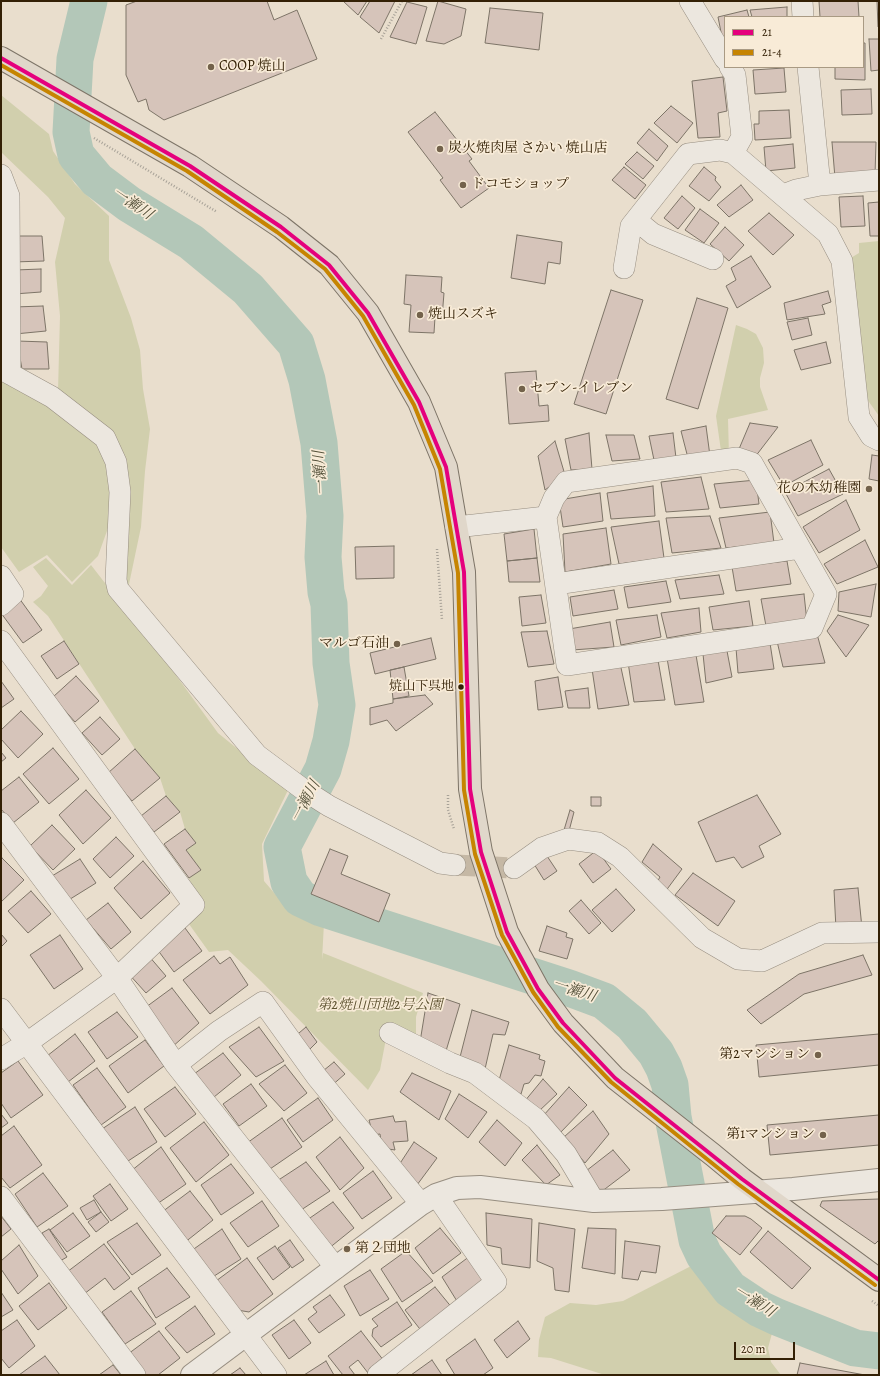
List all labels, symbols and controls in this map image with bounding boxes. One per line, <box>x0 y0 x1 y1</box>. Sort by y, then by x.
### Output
legend <box>724 16 864 68</box>
text: 21 <box>762 24 772 40</box>
text: 21-4 <box>762 44 782 60</box>
place label: COOP 焼山 <box>219 59 285 75</box>
marker: COOP 焼山 <box>206 62 216 72</box>
place label: 炭火焼肉屋 さかい 焼山店 <box>448 141 608 157</box>
marker: 炭火焼肉屋 さかい 焼山店 <box>435 144 445 154</box>
place label: ドコモショップ <box>471 177 569 193</box>
marker: ドコモショップ <box>458 180 468 190</box>
water label: 一瀬川 <box>108 184 156 224</box>
place label: 焼山スズキ <box>428 307 498 323</box>
marker: 焼山スズキ <box>415 310 425 320</box>
place label: セブン-イレブン <box>530 381 633 397</box>
marker: セブン-イレブン <box>517 384 527 394</box>
water label: 一瀬川 <box>310 450 332 496</box>
place label: 花の木幼稚園 <box>777 481 861 497</box>
marker: 花の木幼稚園 <box>864 484 874 494</box>
place label: マルゴ石油 <box>319 636 389 652</box>
marker: マルゴ石油 <box>392 639 402 649</box>
place label: 焼山下呉地 <box>389 679 454 695</box>
marker: 焼山下呉地 <box>456 682 466 692</box>
water label: 一瀬川 <box>287 778 325 826</box>
water label: 一瀬川 <box>550 975 598 1007</box>
park label: 第2焼山団地2号公園 <box>318 998 442 1014</box>
place label: 第2マンション <box>719 1047 810 1063</box>
marker: 第2マンション <box>813 1050 823 1060</box>
place label: 第1マンション <box>726 1127 815 1143</box>
marker: 第1マンション <box>818 1130 828 1140</box>
place label: 第２団地 <box>355 1241 411 1257</box>
marker: 第２団地 <box>342 1244 352 1254</box>
water label: 一瀬川 <box>730 1282 778 1322</box>
scale bar <box>736 1334 797 1360</box>
text: 20 m <box>741 1341 765 1357</box>

